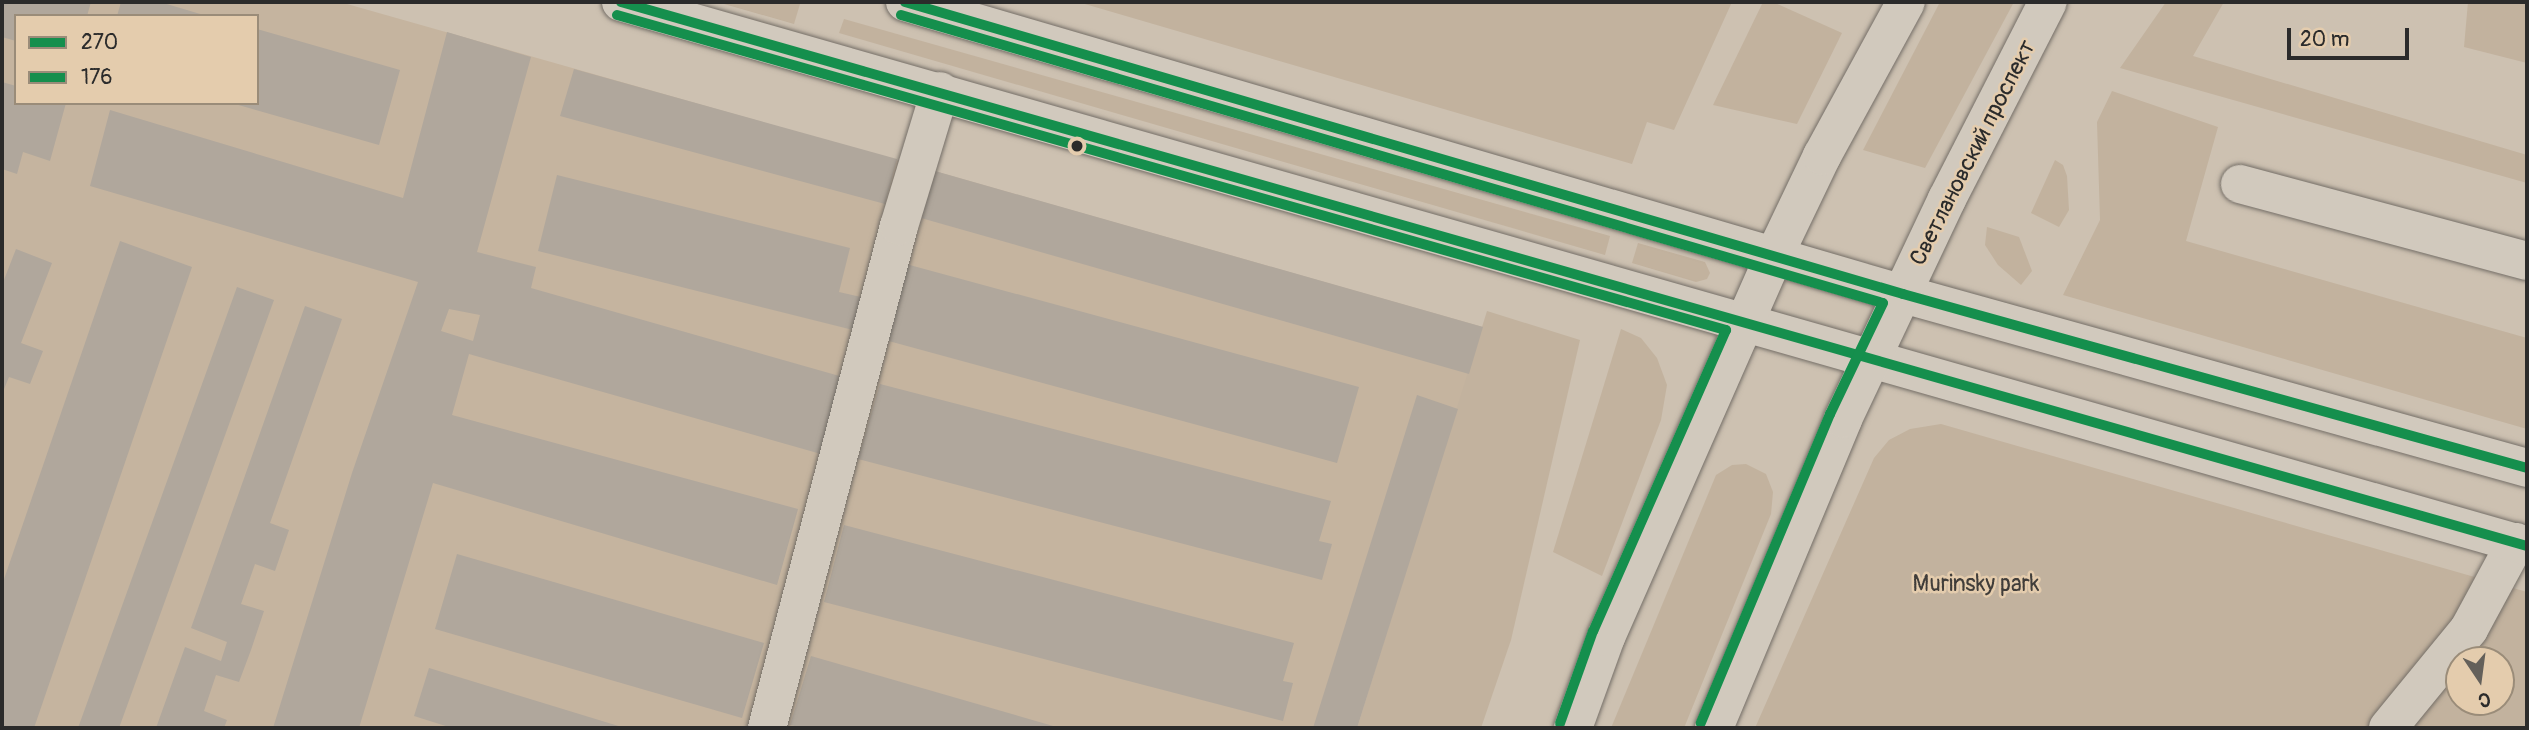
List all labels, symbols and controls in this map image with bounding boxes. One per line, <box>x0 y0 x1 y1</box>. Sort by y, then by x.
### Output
legend <box>14 14 259 105</box>
scale bar <box>2291 14 2414 58</box>
text: 20 m <box>2300 26 2349 53</box>
text: 270 <box>81 29 118 56</box>
street label: Светлановский проспект <box>1904 36 2042 270</box>
text: 176 <box>81 64 113 91</box>
unlabelled marker <box>1070 139 1084 153</box>
park label: Murinsky park <box>1913 570 2039 598</box>
north arrow <box>2445 646 2515 716</box>
text: С <box>2476 686 2493 713</box>

